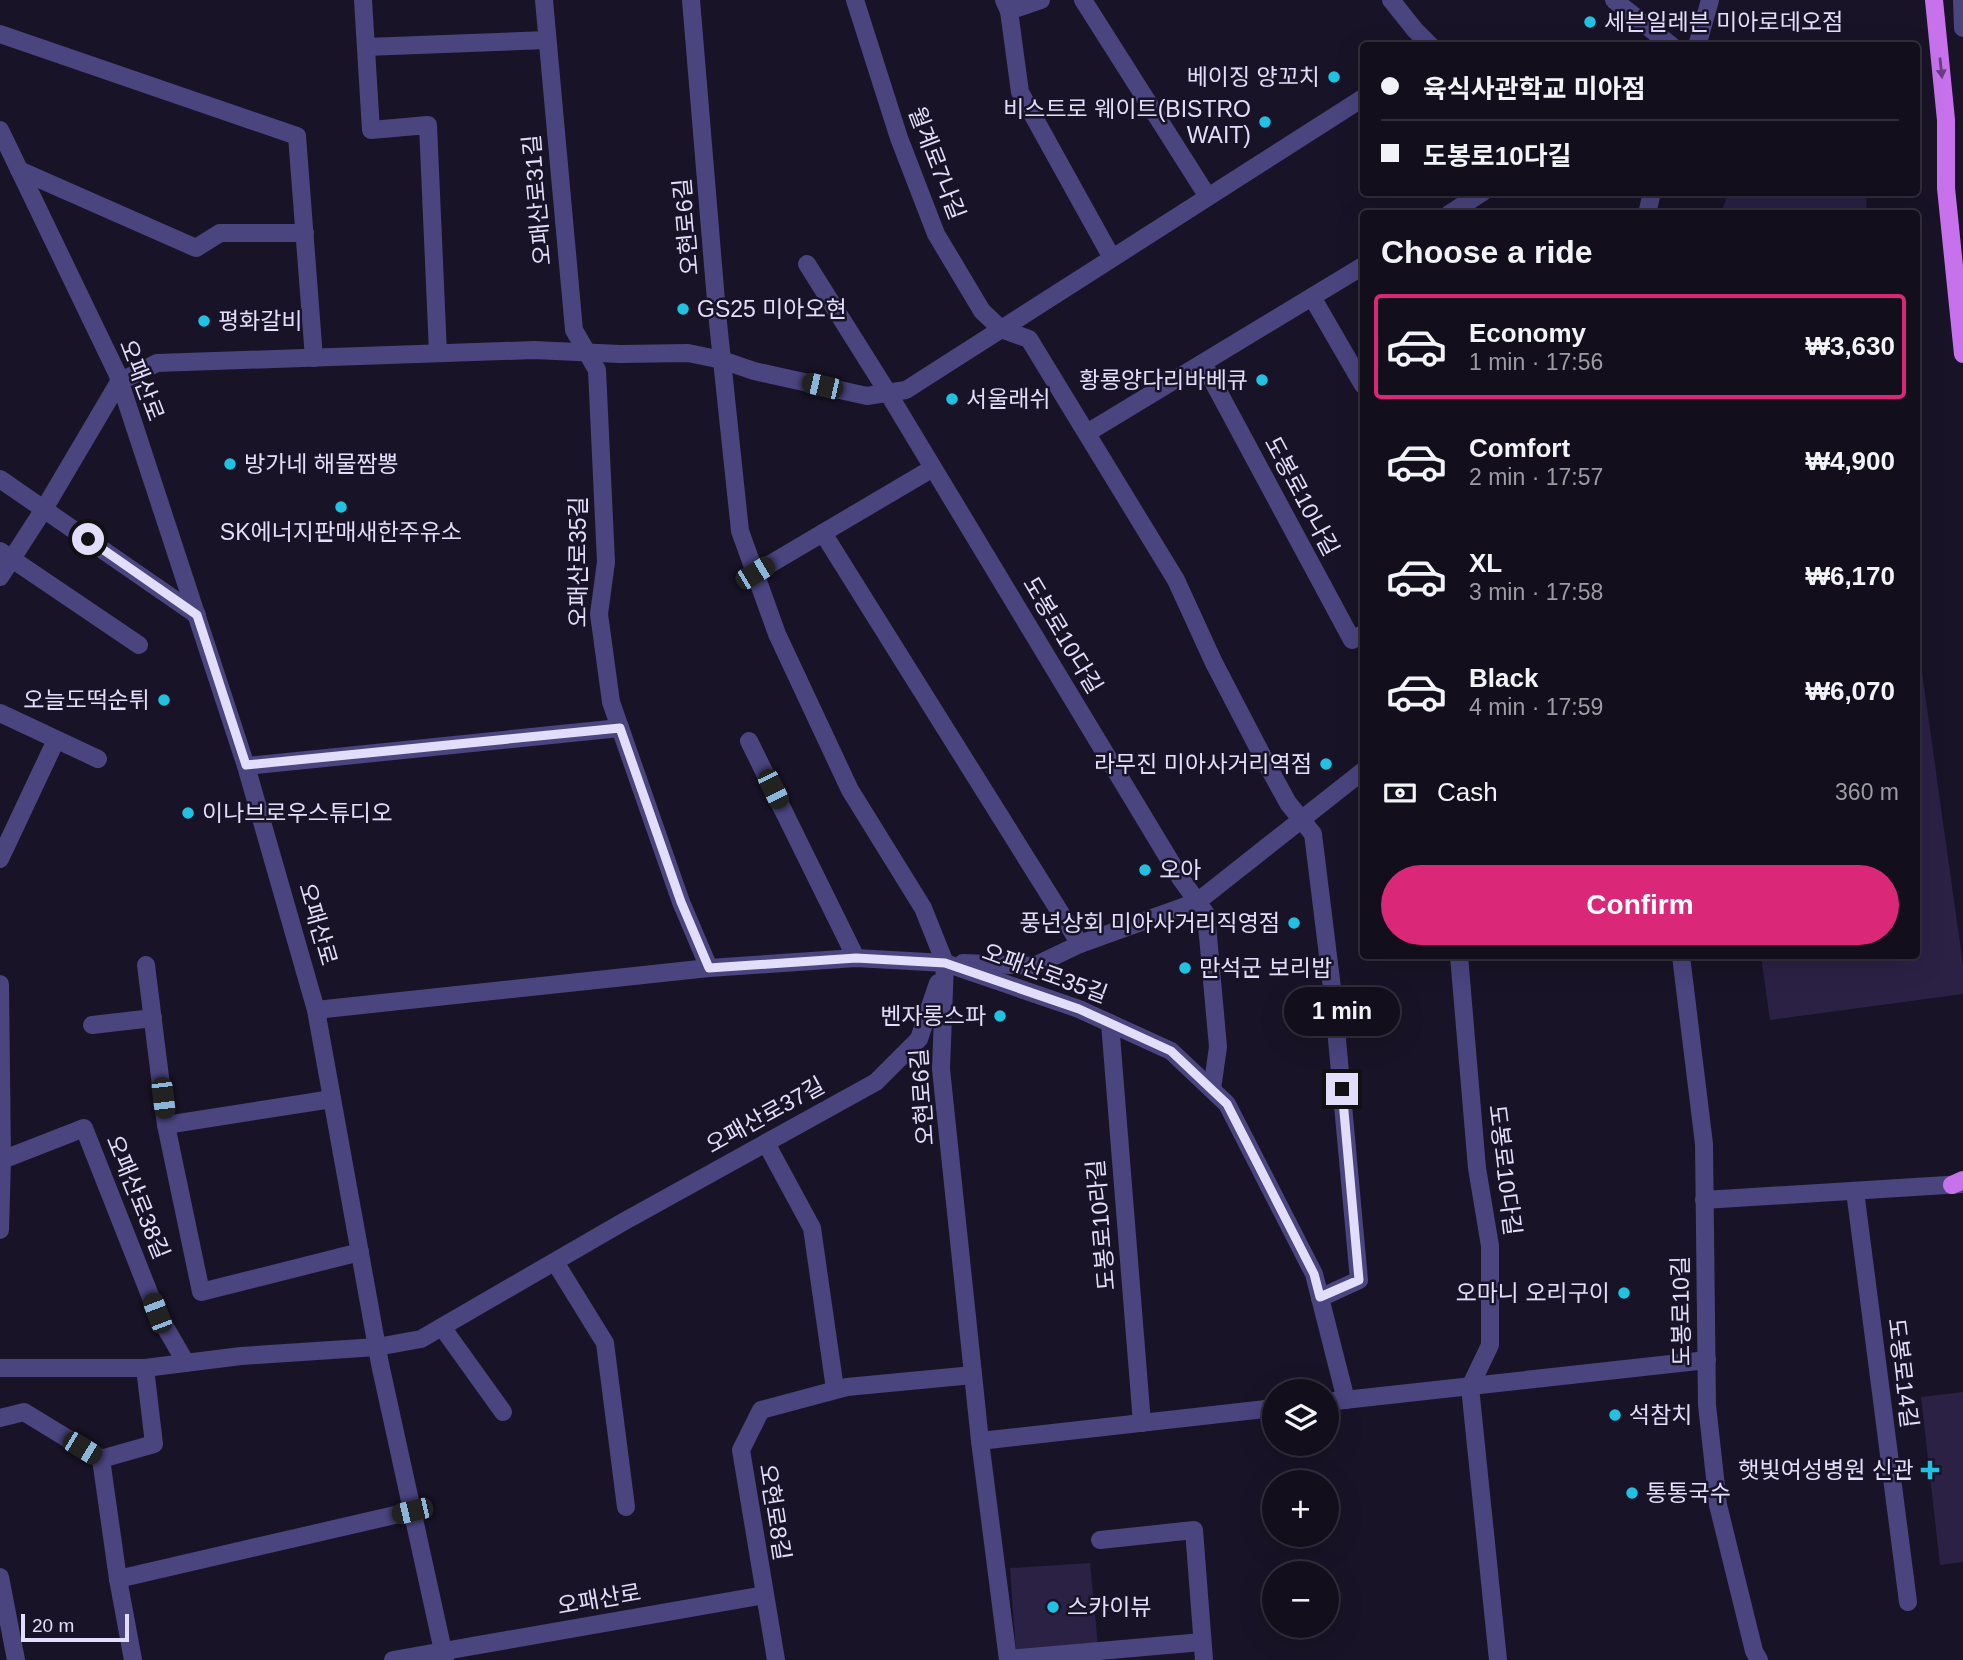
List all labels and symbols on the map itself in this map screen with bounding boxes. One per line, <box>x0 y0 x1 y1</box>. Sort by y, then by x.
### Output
place label: 세븐일레븐 미아로데오점 <box>1604 9 1843 35</box>
marker: 세븐일레븐 미아로데오점 <box>1582 14 1598 30</box>
one-way arrow <box>1936 57 1947 79</box>
place label: 베이징 양꼬치 <box>1187 64 1320 90</box>
marker: 베이징 양꼬치 <box>1326 69 1342 85</box>
place label: 비스트로 웨이트(BISTRO WAIT) <box>1003 96 1251 148</box>
street label: 월계로7나길 <box>904 103 970 223</box>
marker: 비스트로 웨이트(BISTRO WAIT) <box>1257 114 1273 130</box>
street label: 오패산로31길 <box>518 133 556 267</box>
street label: 오현로6길 <box>669 177 703 277</box>
place label: GS25 미아오현 <box>697 296 847 322</box>
marker: GS25 미아오현 <box>675 301 691 317</box>
place label: 평화갈비 <box>218 308 303 334</box>
marker: 평화갈비 <box>196 313 212 329</box>
street label: 오패산로 <box>115 336 169 424</box>
place label: 황룡양다리바베큐 <box>1079 367 1248 393</box>
car <box>800 371 845 401</box>
marker: 황룡양다리바베큐 <box>1254 372 1270 388</box>
place label: 서울래쉬 <box>966 386 1051 412</box>
marker: 서울래쉬 <box>944 391 960 407</box>
street label: 도봉로10나길 <box>1260 432 1344 560</box>
place label: 방가네 해물짬뽕 <box>244 451 399 477</box>
marker: 방가네 해물짬뽕 <box>222 456 238 472</box>
street label: 오패산로35길 <box>565 496 591 628</box>
marker: SK에너지판매새한주유소 <box>333 499 349 515</box>
place label: SK에너지판매새한주유소 <box>220 519 462 545</box>
route start <box>72 523 104 555</box>
car <box>732 553 779 593</box>
street label: 도봉로10다길 <box>1018 572 1108 698</box>
place label: 오늘도떡순튀 <box>23 687 150 713</box>
marker: 오늘도떡순튀 <box>156 692 172 708</box>
place label: 라무진 미아사거리역점 <box>1094 751 1312 777</box>
marker: 라무진 미아사거리역점 <box>1318 756 1334 772</box>
car <box>755 766 792 812</box>
place label: 이나브로우스튜디오 <box>202 800 392 826</box>
marker: 이나브로우스튜디오 <box>180 805 196 821</box>
place label: 오아 <box>1159 857 1201 883</box>
marker: 오아 <box>1137 862 1153 878</box>
street label: 오패산로 <box>294 880 342 968</box>
place label: 풍년상회 미아사거리직영점 <box>1020 910 1280 936</box>
marker: 풍년상회 미아사거리직영점 <box>1286 915 1302 931</box>
street label: 오패산로35길 <box>979 938 1111 1008</box>
place label: 만석군 보리밥 <box>1199 955 1332 981</box>
marker: 만석군 보리밥 <box>1177 960 1193 976</box>
callout: 1 min <box>1284 988 1400 1036</box>
place label: 벤자롱스파 <box>880 1003 986 1029</box>
marker: 벤자롱스파 <box>992 1008 1008 1024</box>
street label: 오현로6길 <box>906 1047 938 1147</box>
street label: 오패산로37길 <box>701 1072 829 1158</box>
route end <box>1326 1073 1358 1105</box>
car <box>151 1076 176 1120</box>
street label: 도봉로10다길 <box>1484 1103 1526 1237</box>
street label: 오패산로38길 <box>101 1131 175 1263</box>
street label: 도봉로10라길 <box>1082 1158 1120 1292</box>
street label: 도봉로10길 <box>1667 1256 1695 1366</box>
place label: 오마니 오리구이 <box>1455 1280 1610 1306</box>
marker: 오마니 오리구이 <box>1616 1285 1632 1301</box>
car <box>140 1290 175 1336</box>
street label: 도봉로14길 <box>1883 1317 1923 1429</box>
place label: 석참치 <box>1629 1402 1692 1428</box>
marker: 석참치 <box>1607 1407 1623 1423</box>
car <box>59 1428 106 1468</box>
place label: 햇빛여성병원 신관 <box>1738 1457 1914 1483</box>
marker: 햇빛여성병원 신관 <box>1920 1460 1940 1480</box>
street label: 오현로8길 <box>755 1462 795 1562</box>
place label: 통통국수 <box>1646 1480 1731 1506</box>
marker: 통통국수 <box>1624 1485 1640 1501</box>
car <box>390 1496 435 1526</box>
street label: 오패산로 <box>555 1579 643 1619</box>
place label: 스카이뷰 <box>1067 1594 1152 1620</box>
marker: 스카이뷰 <box>1045 1599 1061 1615</box>
scale bar <box>21 1611 130 1643</box>

